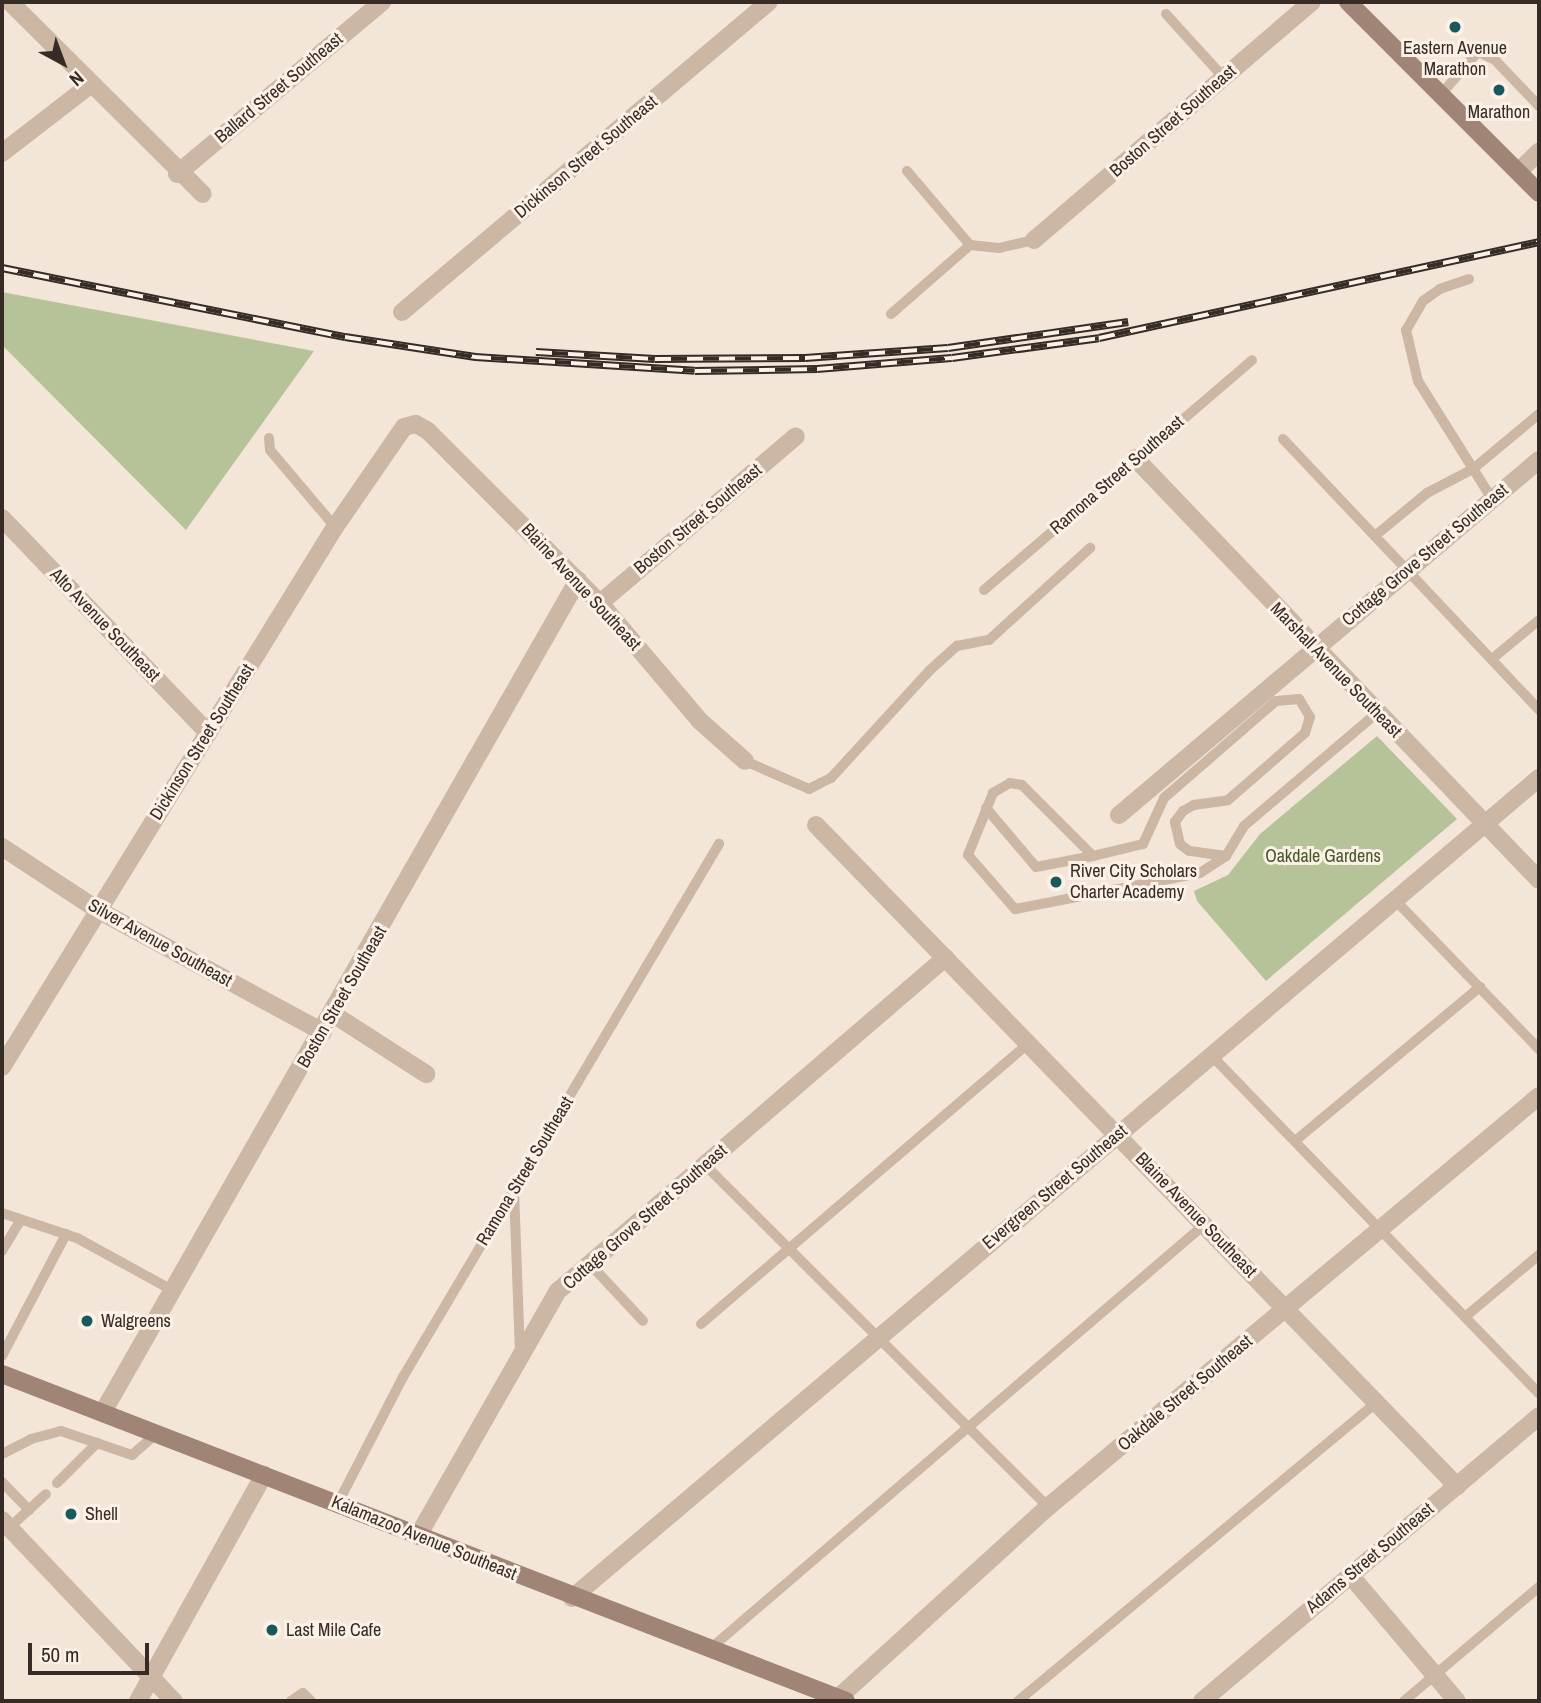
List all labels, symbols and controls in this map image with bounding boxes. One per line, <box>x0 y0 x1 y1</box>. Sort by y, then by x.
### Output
marker: Eastern Avenue Marathon <box>1447 19 1463 35</box>
north arrow <box>28 28 98 98</box>
street label: Ballard Street Southeast <box>211 28 347 148</box>
place label: Eastern Avenue Marathon <box>1403 38 1507 80</box>
street label: Boston Street Southeast <box>1106 60 1240 182</box>
text: N <box>64 65 90 92</box>
marker: Marathon <box>1491 82 1507 98</box>
street label: Dickinson Street Southeast <box>510 91 662 223</box>
place label: Marathon <box>1468 101 1530 123</box>
street label: Ramona Street Southeast <box>1046 411 1188 539</box>
street label: Boston Street Southeast <box>630 459 766 579</box>
street label: Cottage Grove Street Southeast <box>1338 479 1512 631</box>
street label: Blaine Avenue Southeast <box>516 519 646 655</box>
street label: Alto Avenue Southeast <box>45 564 165 686</box>
street label: Marshall Avenue Southeast <box>1266 598 1406 742</box>
street label: Dickinson Street Southeast <box>145 660 259 824</box>
park label: Oakdale Gardens <box>1265 845 1381 867</box>
place label: River City Scholars Charter Academy <box>1070 861 1197 903</box>
marker: River City Scholars Charter Academy <box>1048 874 1064 890</box>
street label: Silver Avenue Southeast <box>84 894 236 992</box>
street label: Boston Street Southeast <box>293 922 391 1072</box>
street label: Ramona Street Southeast <box>472 1093 578 1249</box>
street label: Evergreen Street Southeast <box>978 1120 1132 1254</box>
street label: Cottage Grove Street Southeast <box>559 1140 731 1294</box>
street label: Blaine Avenue Southeast <box>1130 1148 1262 1282</box>
place label: Walgreens <box>101 1310 171 1332</box>
marker: Walgreens <box>79 1313 95 1329</box>
street label: Oakdale Street Southeast <box>1113 1330 1257 1456</box>
street label: Kalamazoo Avenue Southeast <box>328 1491 520 1585</box>
street label: Adams Street Southeast <box>1302 1498 1438 1618</box>
place label: Shell <box>85 1503 118 1525</box>
marker: Shell <box>63 1506 79 1522</box>
place label: Last Mile Cafe <box>286 1619 381 1641</box>
marker: Last Mile Cafe <box>264 1622 280 1638</box>
scale bar <box>32 1630 152 1674</box>
text: 50 m <box>41 1640 79 1669</box>

